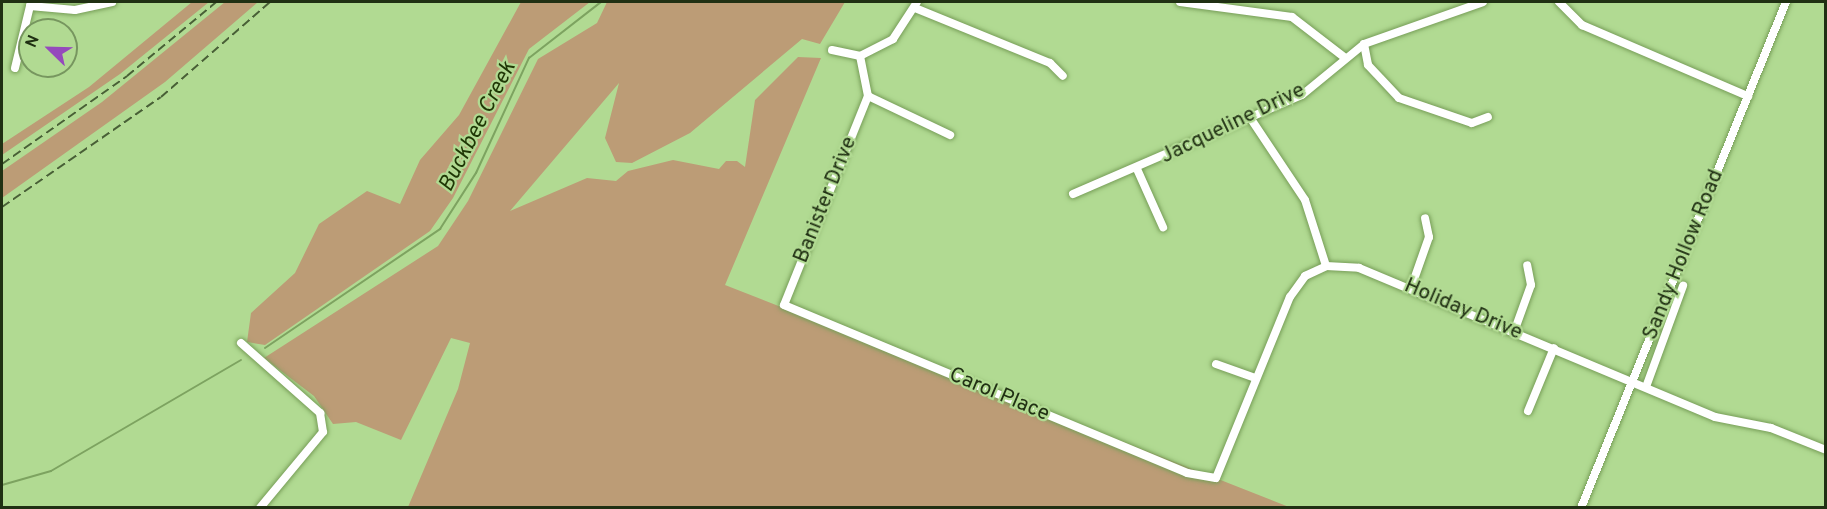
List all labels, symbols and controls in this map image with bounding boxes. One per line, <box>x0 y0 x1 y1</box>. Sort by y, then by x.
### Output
north arrow <box>18 18 78 78</box>
text: N <box>22 33 45 51</box>
water label: Buckbee Creek <box>434 57 522 197</box>
street label: Jacqueline Drive <box>1157 78 1309 170</box>
street label: Banister Drive <box>789 133 863 267</box>
street label: Sandy Hollow Road <box>1638 166 1730 344</box>
street label: Holiday Drive <box>1400 274 1526 346</box>
street label: Carol Place <box>945 363 1053 427</box>

